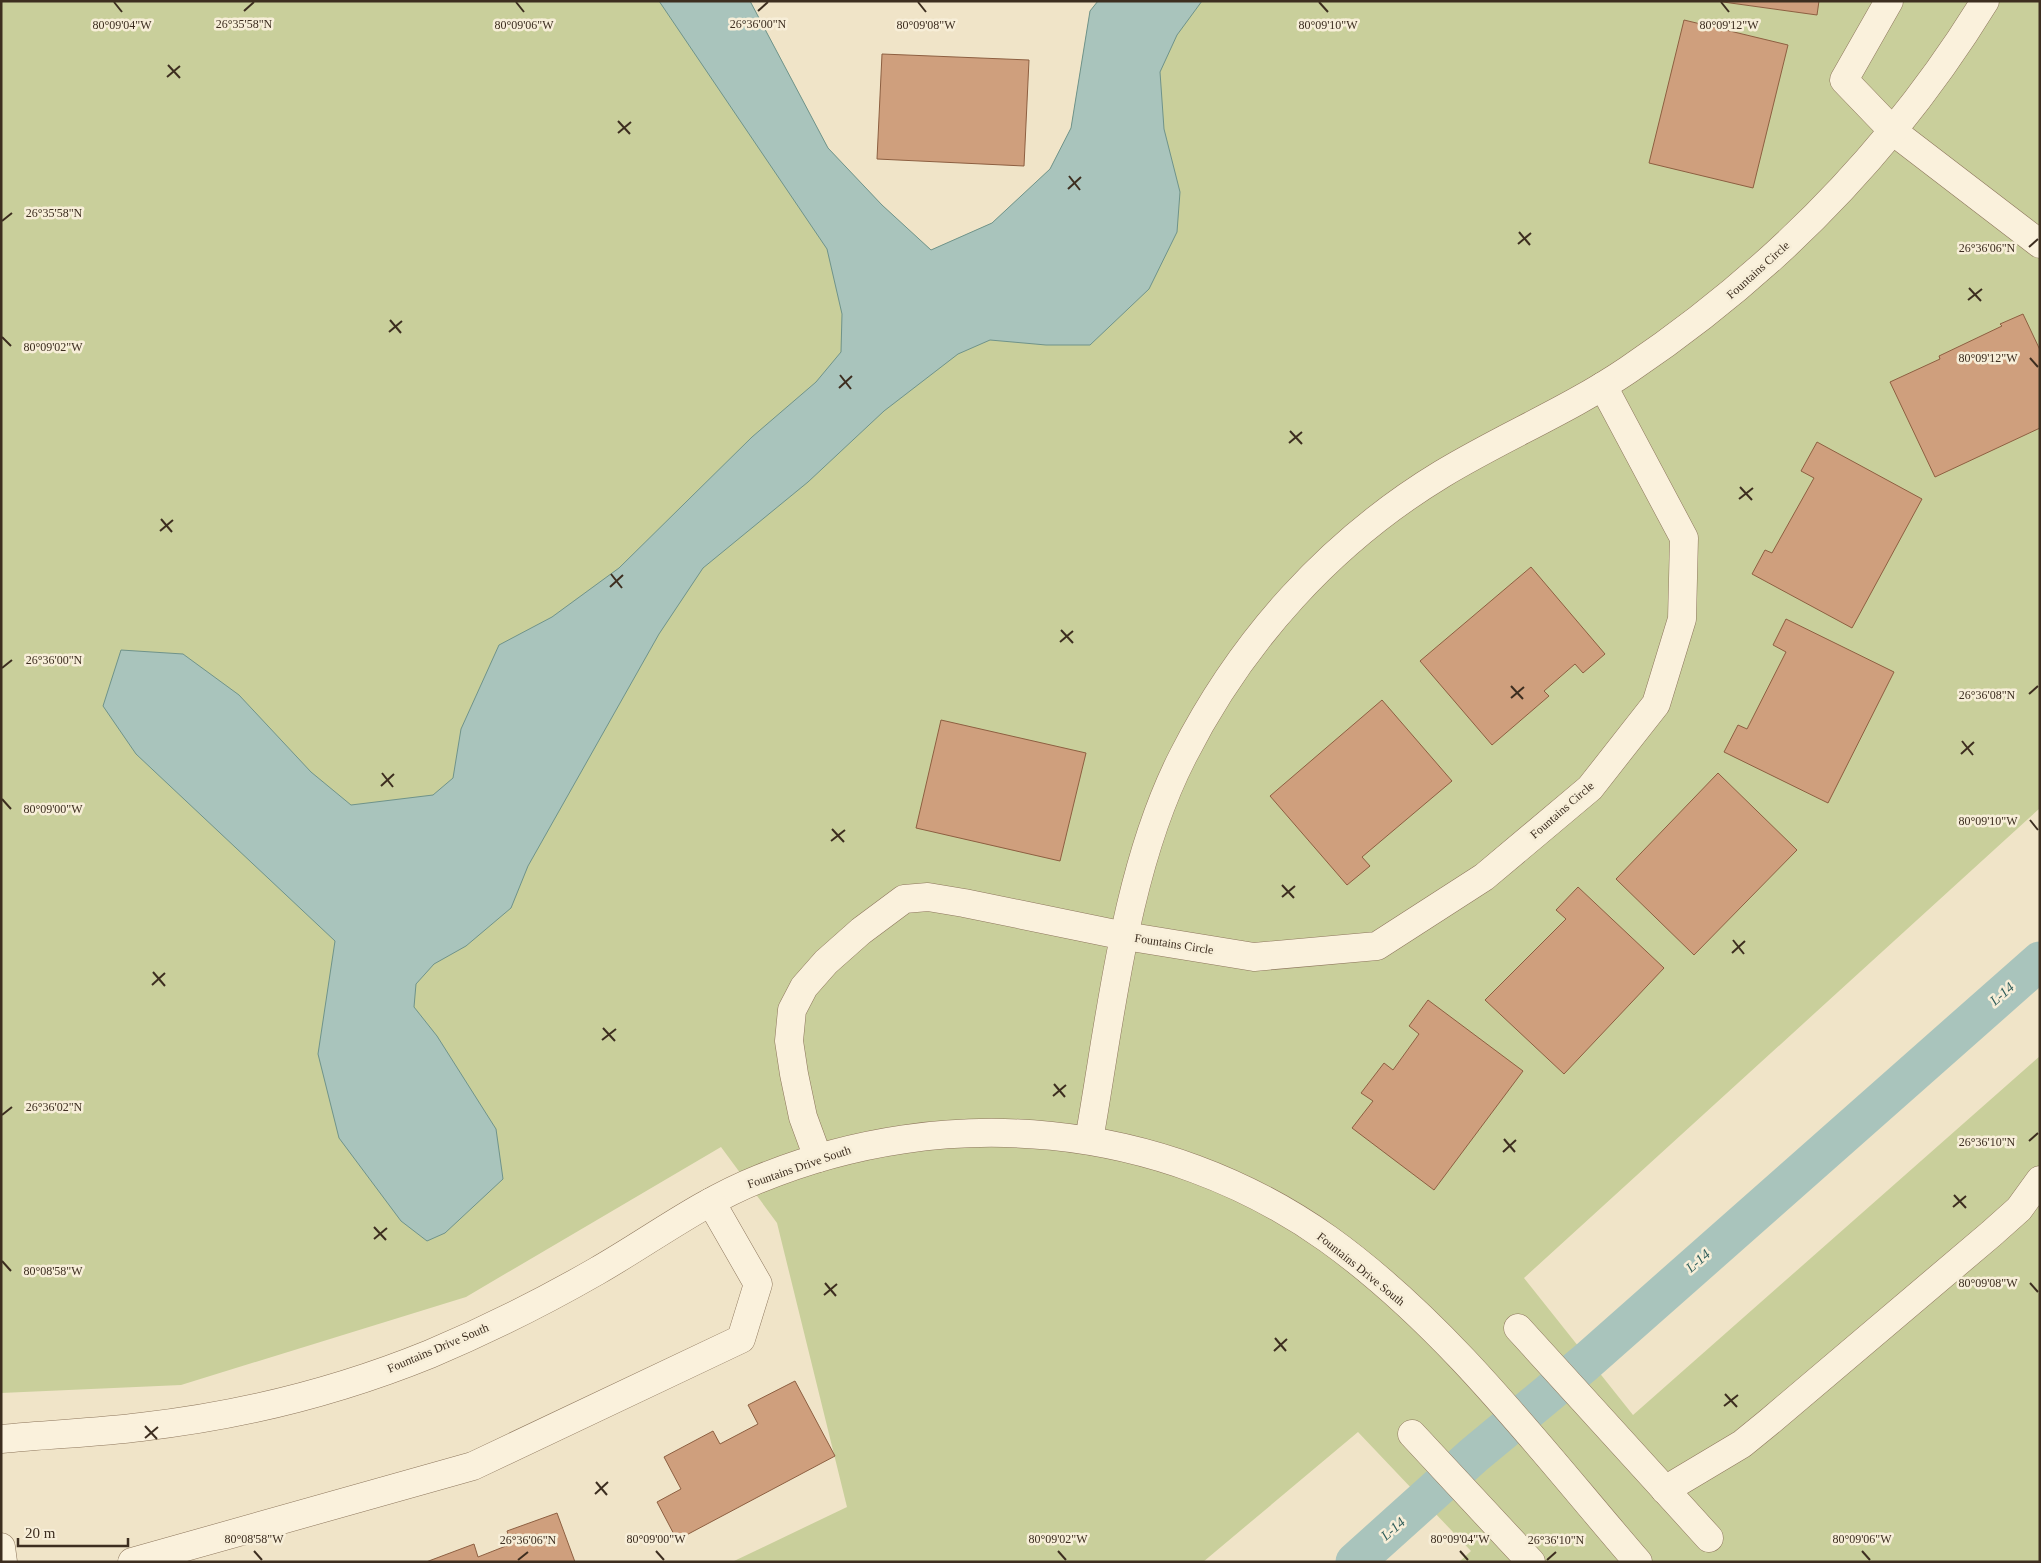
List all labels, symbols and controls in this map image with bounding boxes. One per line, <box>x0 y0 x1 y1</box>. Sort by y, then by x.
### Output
text: 26°35'58"N <box>216 17 273 31</box>
text: 26°36'00"N <box>730 17 787 31</box>
text: 80°09'04"W <box>92 18 152 32</box>
text: 80°09'06"W <box>494 18 554 32</box>
text: 80°09'08"W <box>896 18 956 32</box>
text: 80°09'10"W <box>1298 18 1358 32</box>
text: 80°09'12"W <box>1699 18 1759 32</box>
text: 26°35'58"N <box>26 206 83 220</box>
street label: Fountains Circle <box>1724 238 1792 302</box>
text: 26°36'06"N <box>1959 241 2016 255</box>
text: 80°09'02"W <box>23 340 83 354</box>
text: 80°09'12"W <box>1958 351 2018 365</box>
text: 26°36'00"N <box>26 653 83 667</box>
text: 26°36'08"N <box>1959 688 2016 702</box>
street label: Fountains Circle <box>1527 779 1597 841</box>
text: 80°09'00"W <box>23 802 83 816</box>
text: 80°09'10"W <box>1958 814 2018 828</box>
street label: Fountains Circle <box>1134 931 1214 957</box>
water label: L-14 <box>1986 980 2017 1009</box>
text: 26°36'02"N <box>26 1100 83 1114</box>
text: 26°36'10"N <box>1959 1135 2016 1149</box>
street label: Fountains Drive South <box>745 1143 853 1191</box>
street label: Fountains Drive South <box>1314 1229 1408 1309</box>
water label: L-14 <box>1682 1247 1713 1276</box>
text: 80°08'58"W <box>23 1264 83 1278</box>
text: 80°09'08"W <box>1958 1276 2018 1290</box>
street label: Fountains Drive South <box>385 1320 491 1376</box>
water label: L-14 <box>1377 1515 1408 1544</box>
scale bar <box>18 1516 128 1548</box>
text: 20 m <box>25 1525 56 1541</box>
text: 80°08'58"W <box>224 1532 284 1546</box>
text: 80°09'00"W <box>626 1532 686 1546</box>
text: 80°09'02"W <box>1028 1532 1088 1546</box>
text: 80°09'04"W <box>1430 1532 1490 1546</box>
text: 80°09'06"W <box>1832 1532 1892 1546</box>
text: 26°36'06"N <box>500 1533 557 1547</box>
text: 26°36'10"N <box>1528 1533 1585 1547</box>

